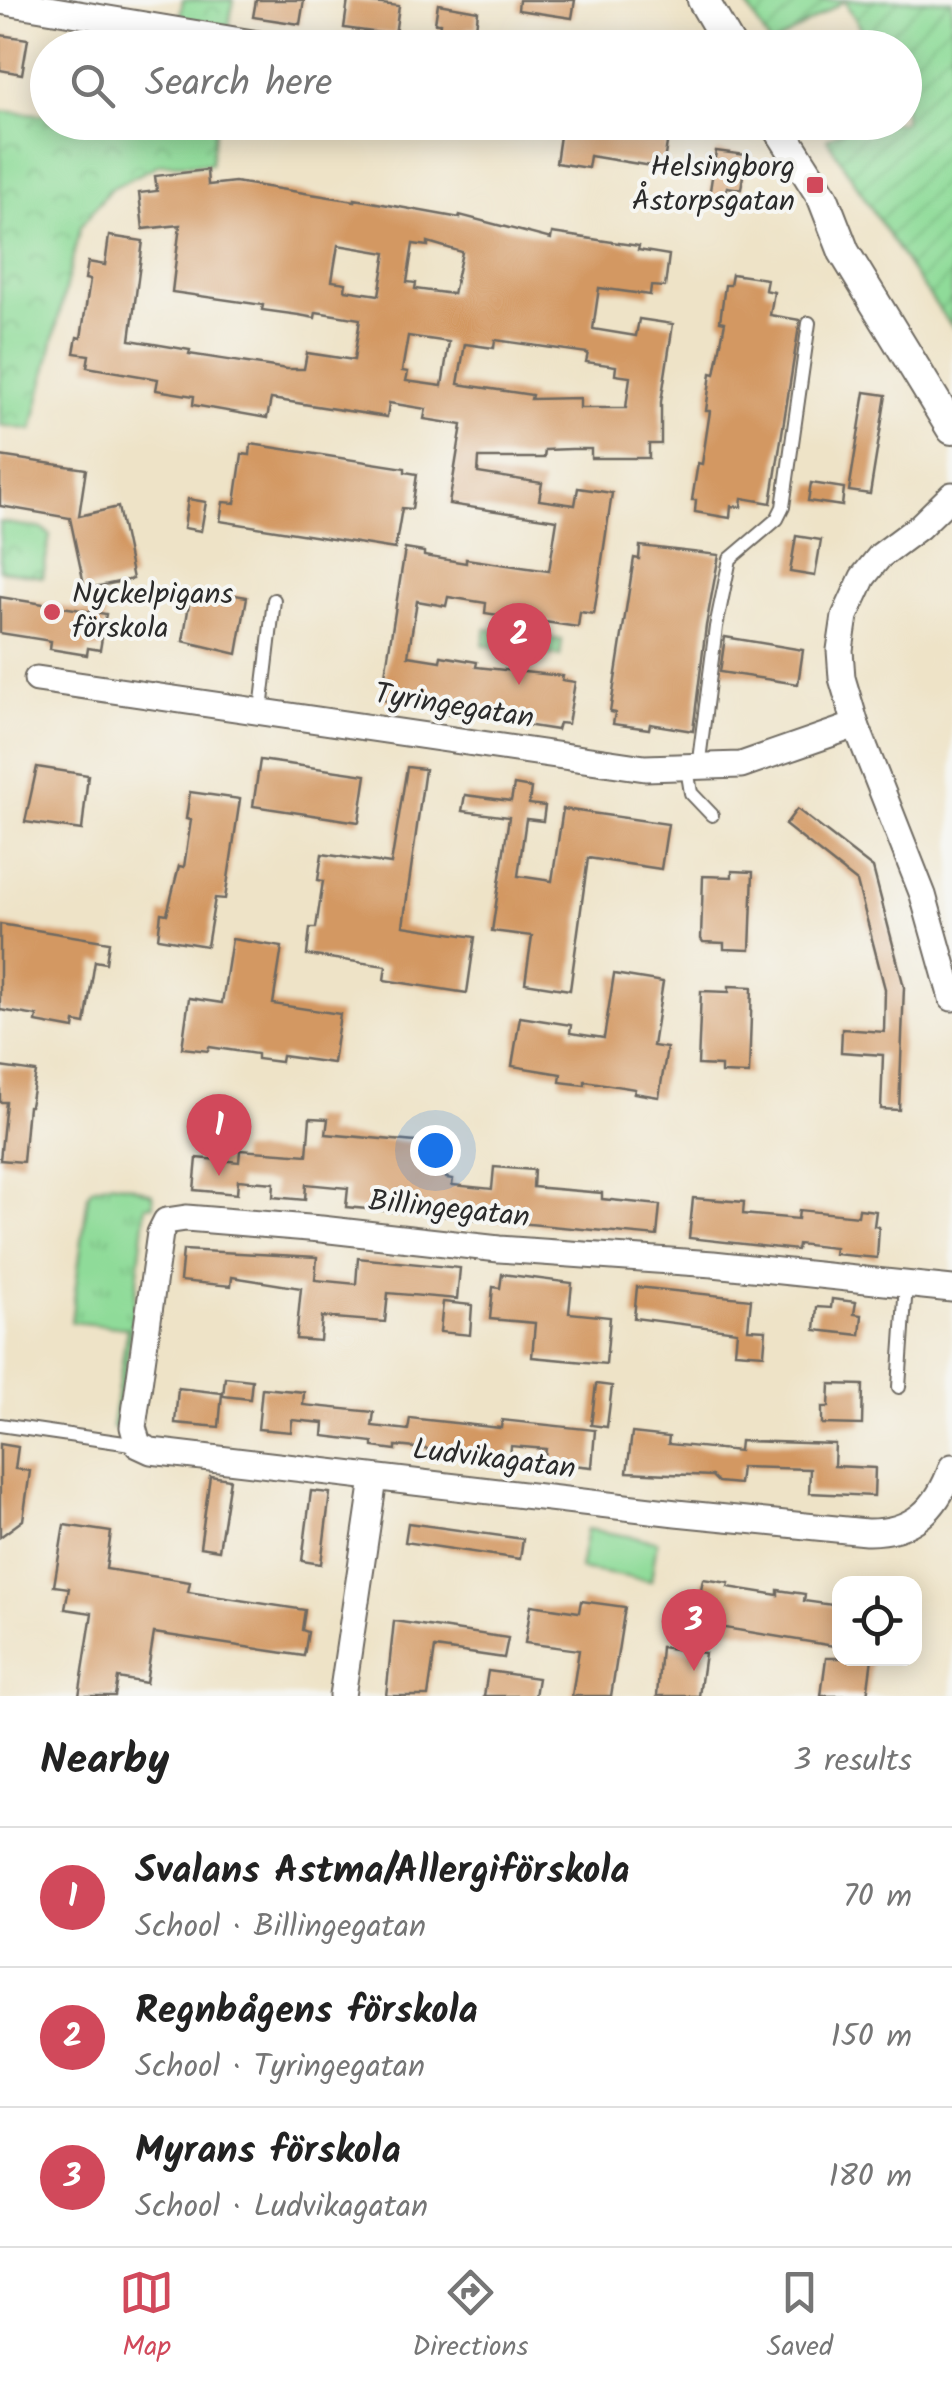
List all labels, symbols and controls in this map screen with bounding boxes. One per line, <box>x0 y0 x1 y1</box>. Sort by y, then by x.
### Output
search box <box>30 30 922 140</box>
text: Search here <box>145 55 332 115</box>
icon: search <box>65 58 120 113</box>
place label: Helsingborg Åstorpsgatan <box>632 144 795 226</box>
marker: Helsingborg Åstorpsgatan <box>804 174 826 196</box>
place label: Nyckelpigans förskola <box>72 571 233 653</box>
marker: Nyckelpigans förskola <box>41 601 63 623</box>
pin: 2 <box>486 602 552 685</box>
street label: Tyringegatan <box>371 671 537 743</box>
pin: 1 <box>186 1094 252 1176</box>
your location <box>410 1125 461 1176</box>
street label: Billingegatan <box>366 1178 532 1242</box>
street label: Ludvikagatan <box>410 1426 578 1494</box>
map controls <box>832 1576 922 1666</box>
button: locate <box>832 1576 922 1666</box>
pin: 3 <box>662 1588 726 1671</box>
text: Nearby <box>40 1728 169 1795</box>
text: 3 results <box>793 1736 912 1787</box>
text: Svalans Astma/Allergiförskola <box>135 1842 630 1902</box>
text: 1 <box>68 1872 77 1923</box>
text: 70 m <box>843 1872 912 1923</box>
text: School · Billingegatan <box>135 1902 426 1953</box>
text: Regnbågens förskola <box>135 1982 478 2042</box>
text: 2 <box>63 2012 82 2063</box>
text: 150 m <box>830 2012 912 2063</box>
text: School · Tyringegatan <box>135 2042 425 2093</box>
text: Myrans förskola <box>135 2122 401 2182</box>
text: 3 <box>64 2152 81 2203</box>
text: 180 m <box>828 2152 912 2203</box>
text: School · Ludvikagatan <box>135 2182 428 2233</box>
tab: Map <box>119 2265 174 2370</box>
tab: Directions <box>412 2265 528 2370</box>
tab: Saved <box>767 2265 833 2370</box>

